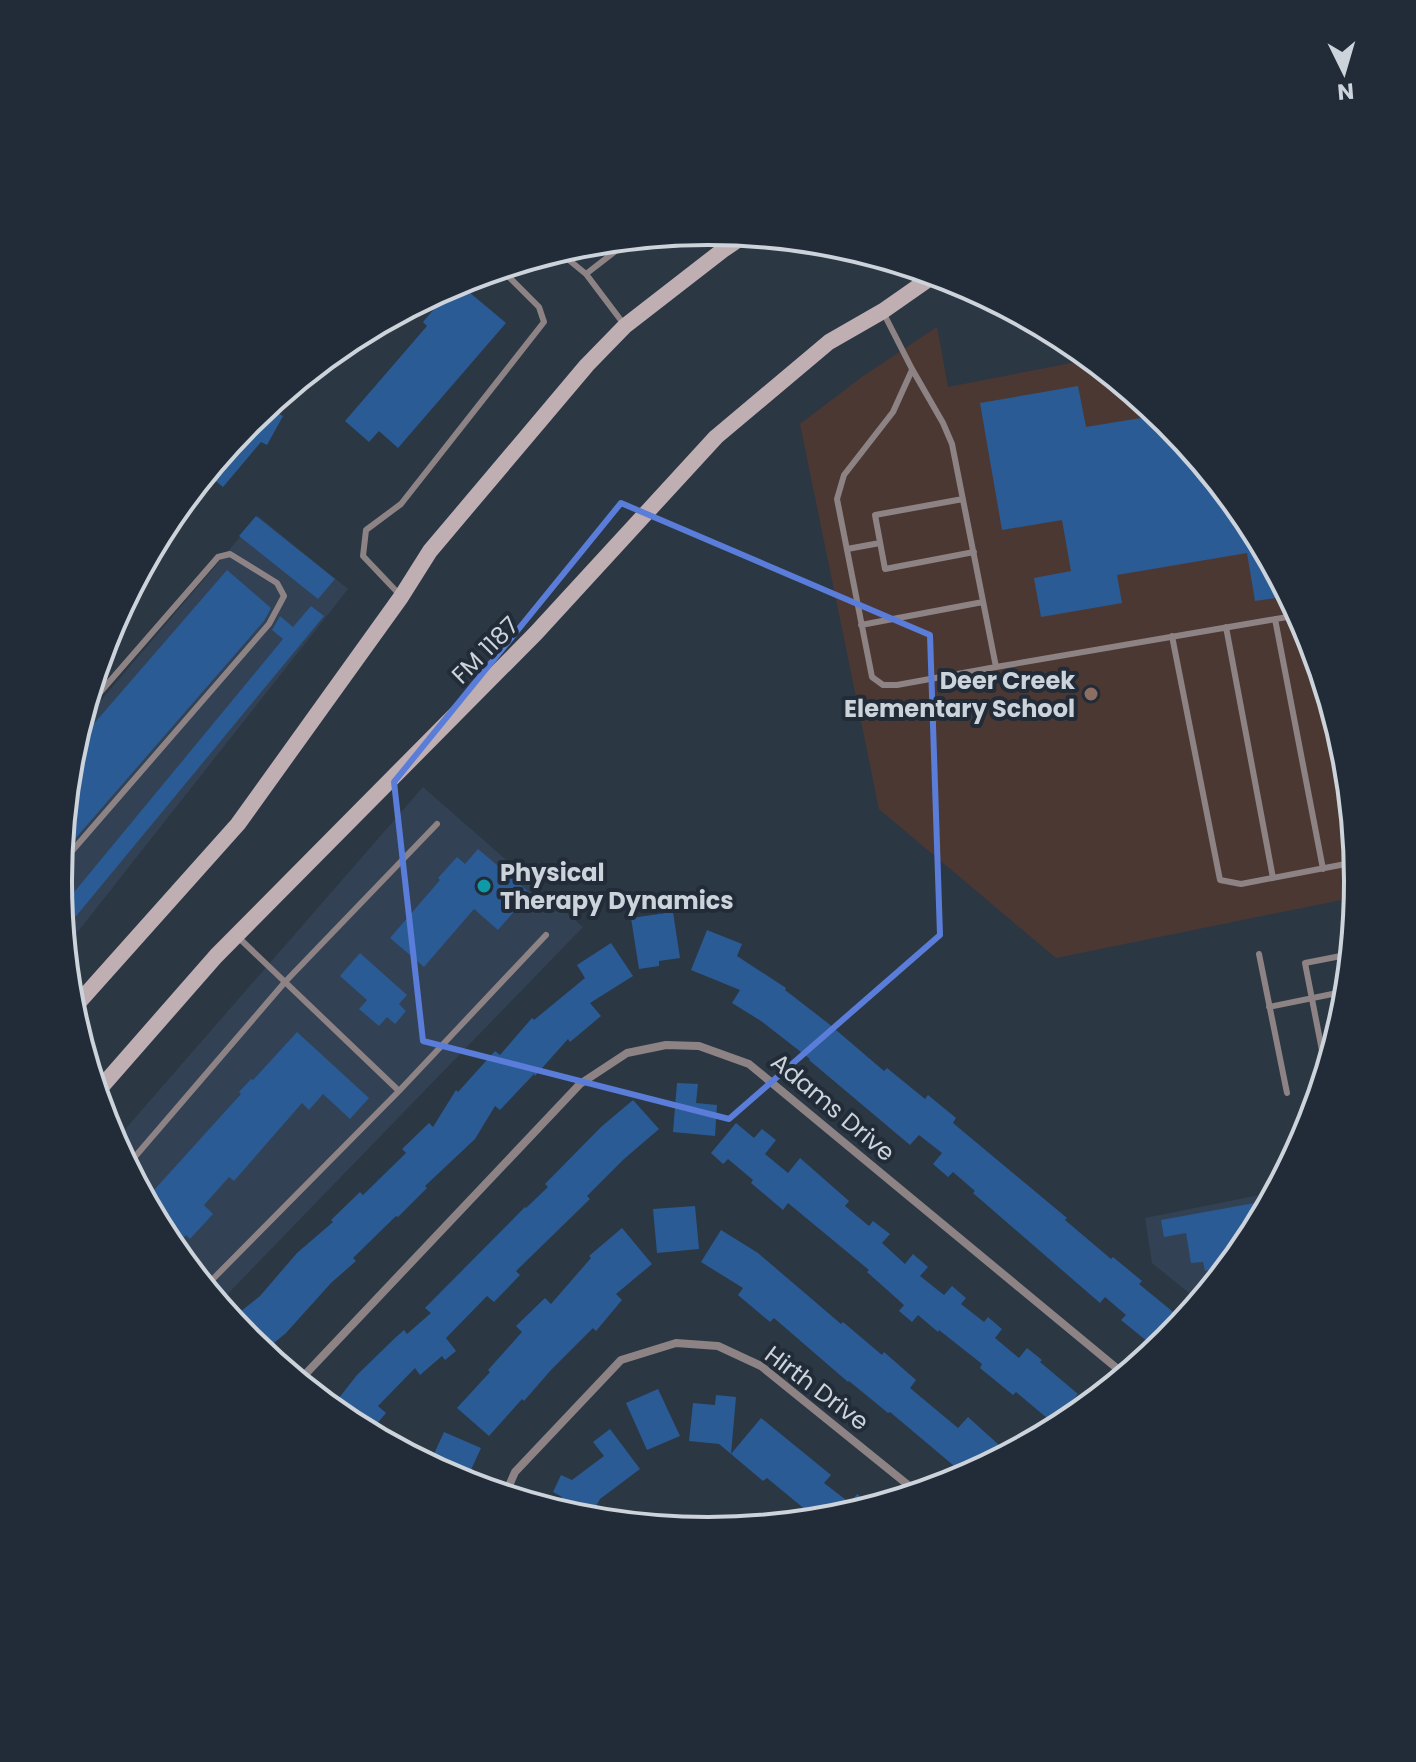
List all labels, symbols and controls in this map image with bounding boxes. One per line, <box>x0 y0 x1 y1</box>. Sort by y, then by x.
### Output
north arrow <box>1304 32 1384 112</box>
text: N <box>1336 75 1355 108</box>
street label: FM 1187 <box>444 609 526 691</box>
place label: Deer Creek Elementary School <box>844 664 1075 725</box>
marker: Deer Creek Elementary School <box>1082 685 1100 703</box>
place label: Physical Therapy Dynamics <box>500 856 734 917</box>
marker: Physical Therapy Dynamics <box>475 877 493 895</box>
street label: Adams Drive <box>764 1045 902 1169</box>
street label: Hirth Drive <box>758 1338 876 1438</box>

